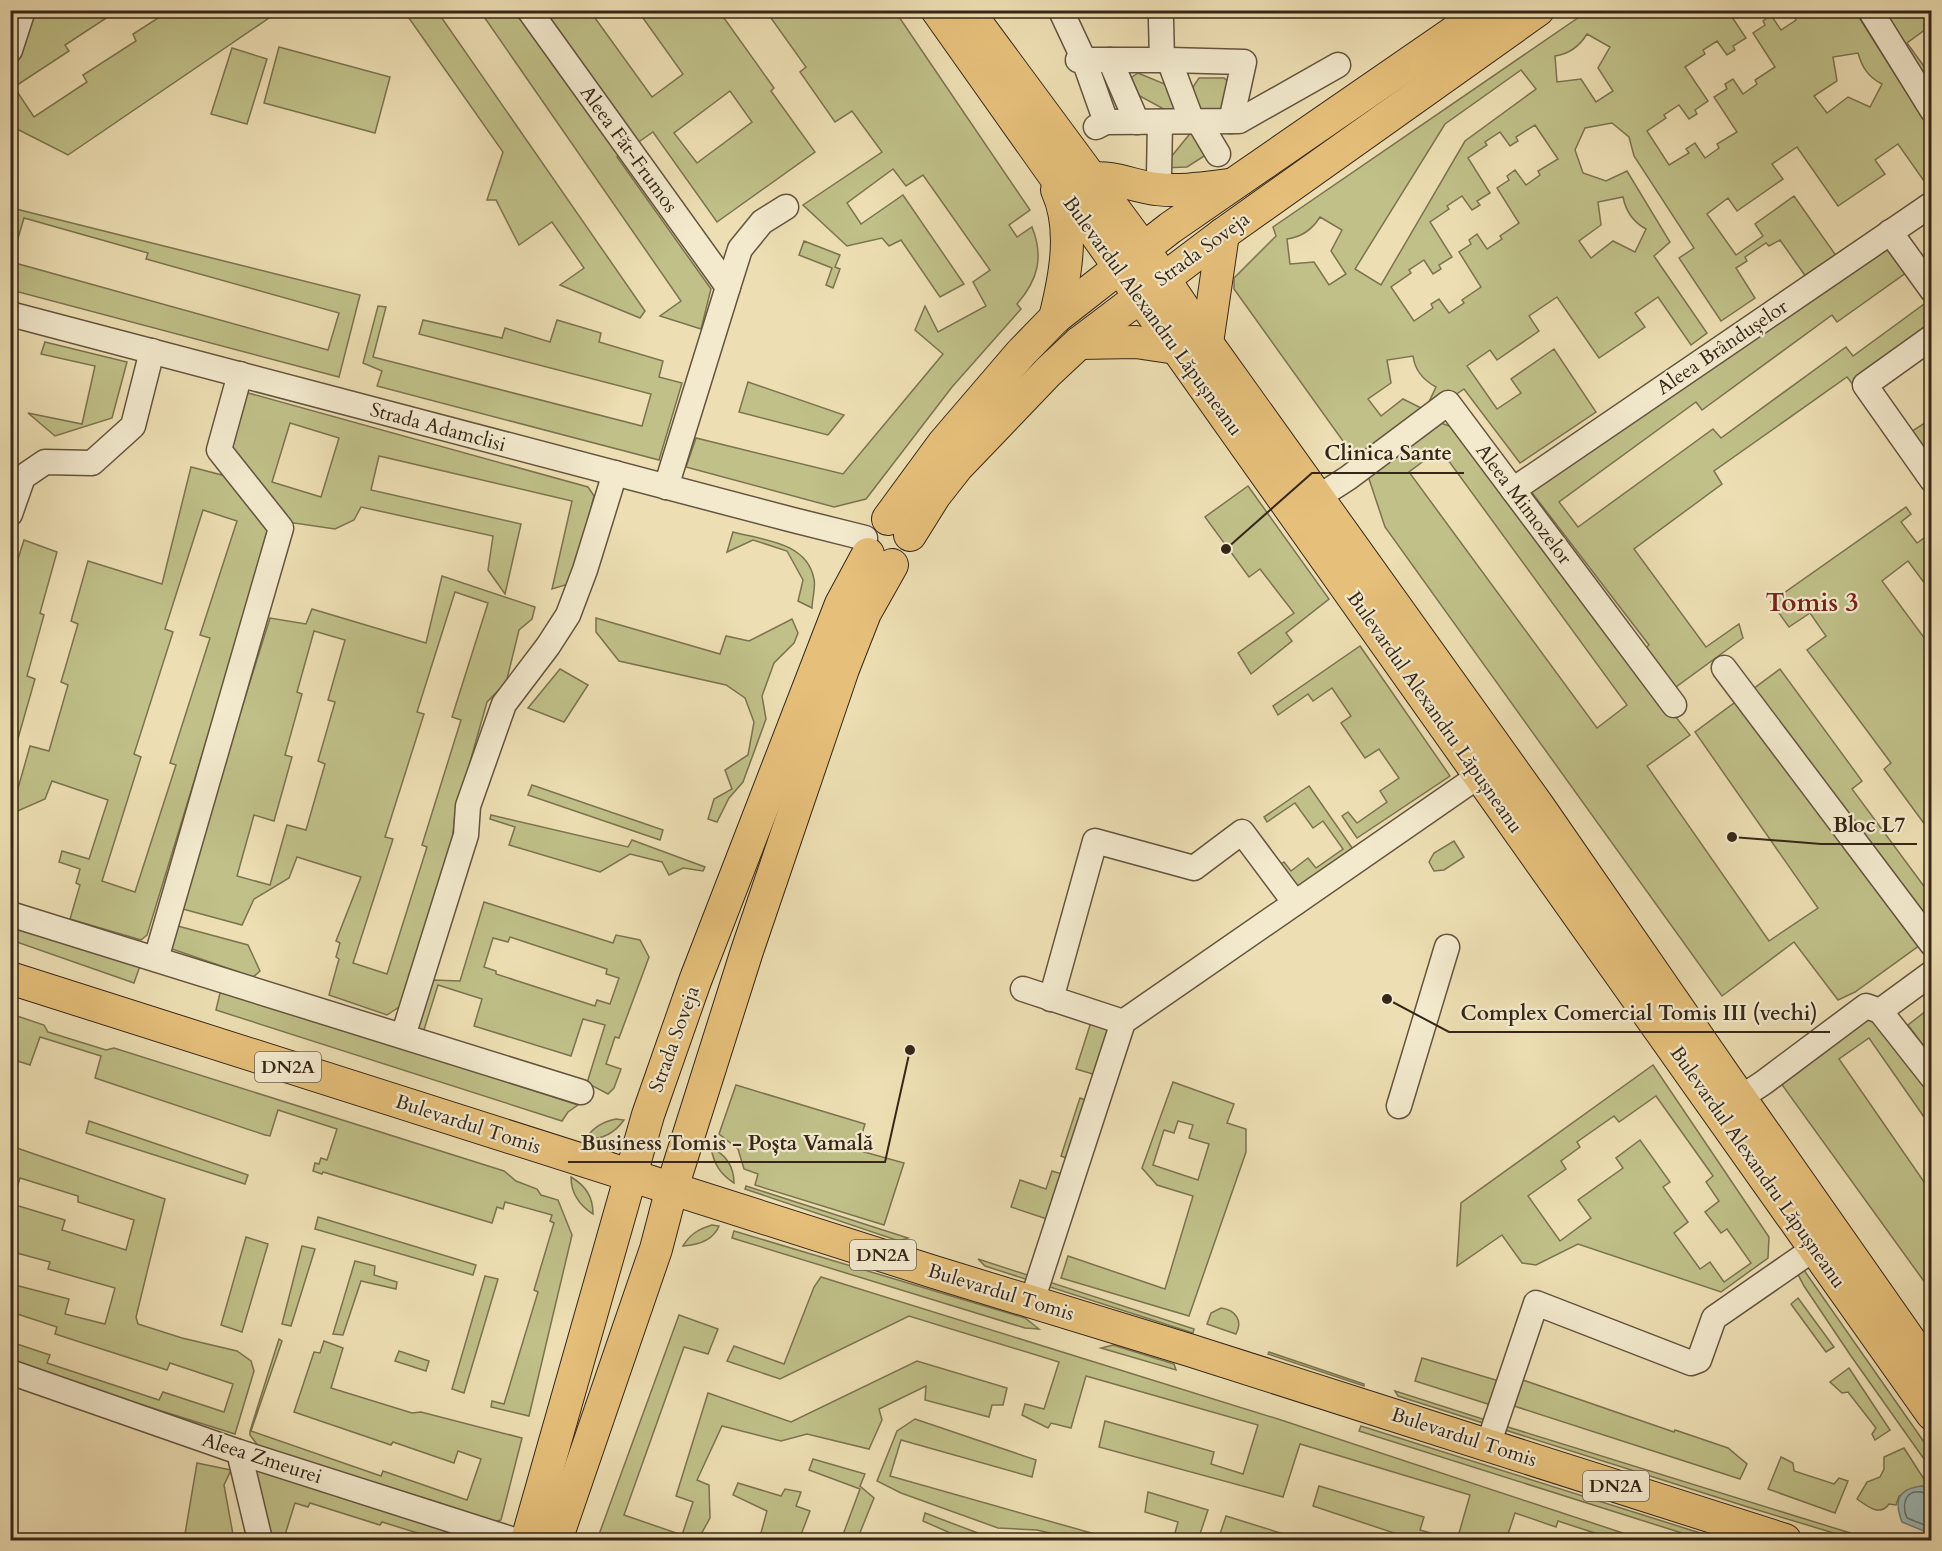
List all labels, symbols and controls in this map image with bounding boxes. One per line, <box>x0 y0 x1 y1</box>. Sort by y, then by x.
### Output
street label: Aleea Făt-Frumos <box>574 80 684 218</box>
street label: Bulevardul Alexandru Lăpușneanu <box>1057 191 1249 441</box>
street label: Strada Soveja <box>1149 205 1255 293</box>
street label: Aleea Brândușelor <box>1651 293 1794 401</box>
street label: Strada Adamclisi <box>367 396 509 458</box>
callout: Clinica Sante <box>1312 434 1464 473</box>
street label: Aleea Mimozelor <box>1470 438 1579 571</box>
text: Clinica Sante <box>1324 439 1452 468</box>
district label: Tomis 3 <box>1765 585 1859 620</box>
street label: Bulevardul Alexandru Lăpușneanu <box>1341 586 1529 838</box>
callout: Bloc L7 <box>1821 805 1917 844</box>
text: Bloc L7 <box>1833 811 1905 840</box>
street label: Strada Soveja <box>642 982 706 1096</box>
callout: Complex Comercial Tomis III (vechi) <box>1449 993 1830 1032</box>
text: Complex Comercial Tomis III (vechi) <box>1460 999 1818 1028</box>
street label: Bulevardul Alexandru Lăpușneanu <box>1664 1041 1852 1293</box>
road number: DN2A <box>255 1052 321 1082</box>
street label: Bulevardul Tomis <box>392 1088 544 1160</box>
callout: Business Tomis - Poșta Vamală <box>568 1123 885 1162</box>
text: Business Tomis - Poșta Vamală <box>581 1129 874 1158</box>
road number: DN2A <box>850 1240 916 1270</box>
street label: Bulevardul Tomis <box>925 1257 1077 1327</box>
street label: Bulevardul Tomis <box>1388 1401 1540 1473</box>
street label: Aleea Zmeurei <box>199 1426 326 1490</box>
road number: DN2A <box>1583 1471 1649 1501</box>

